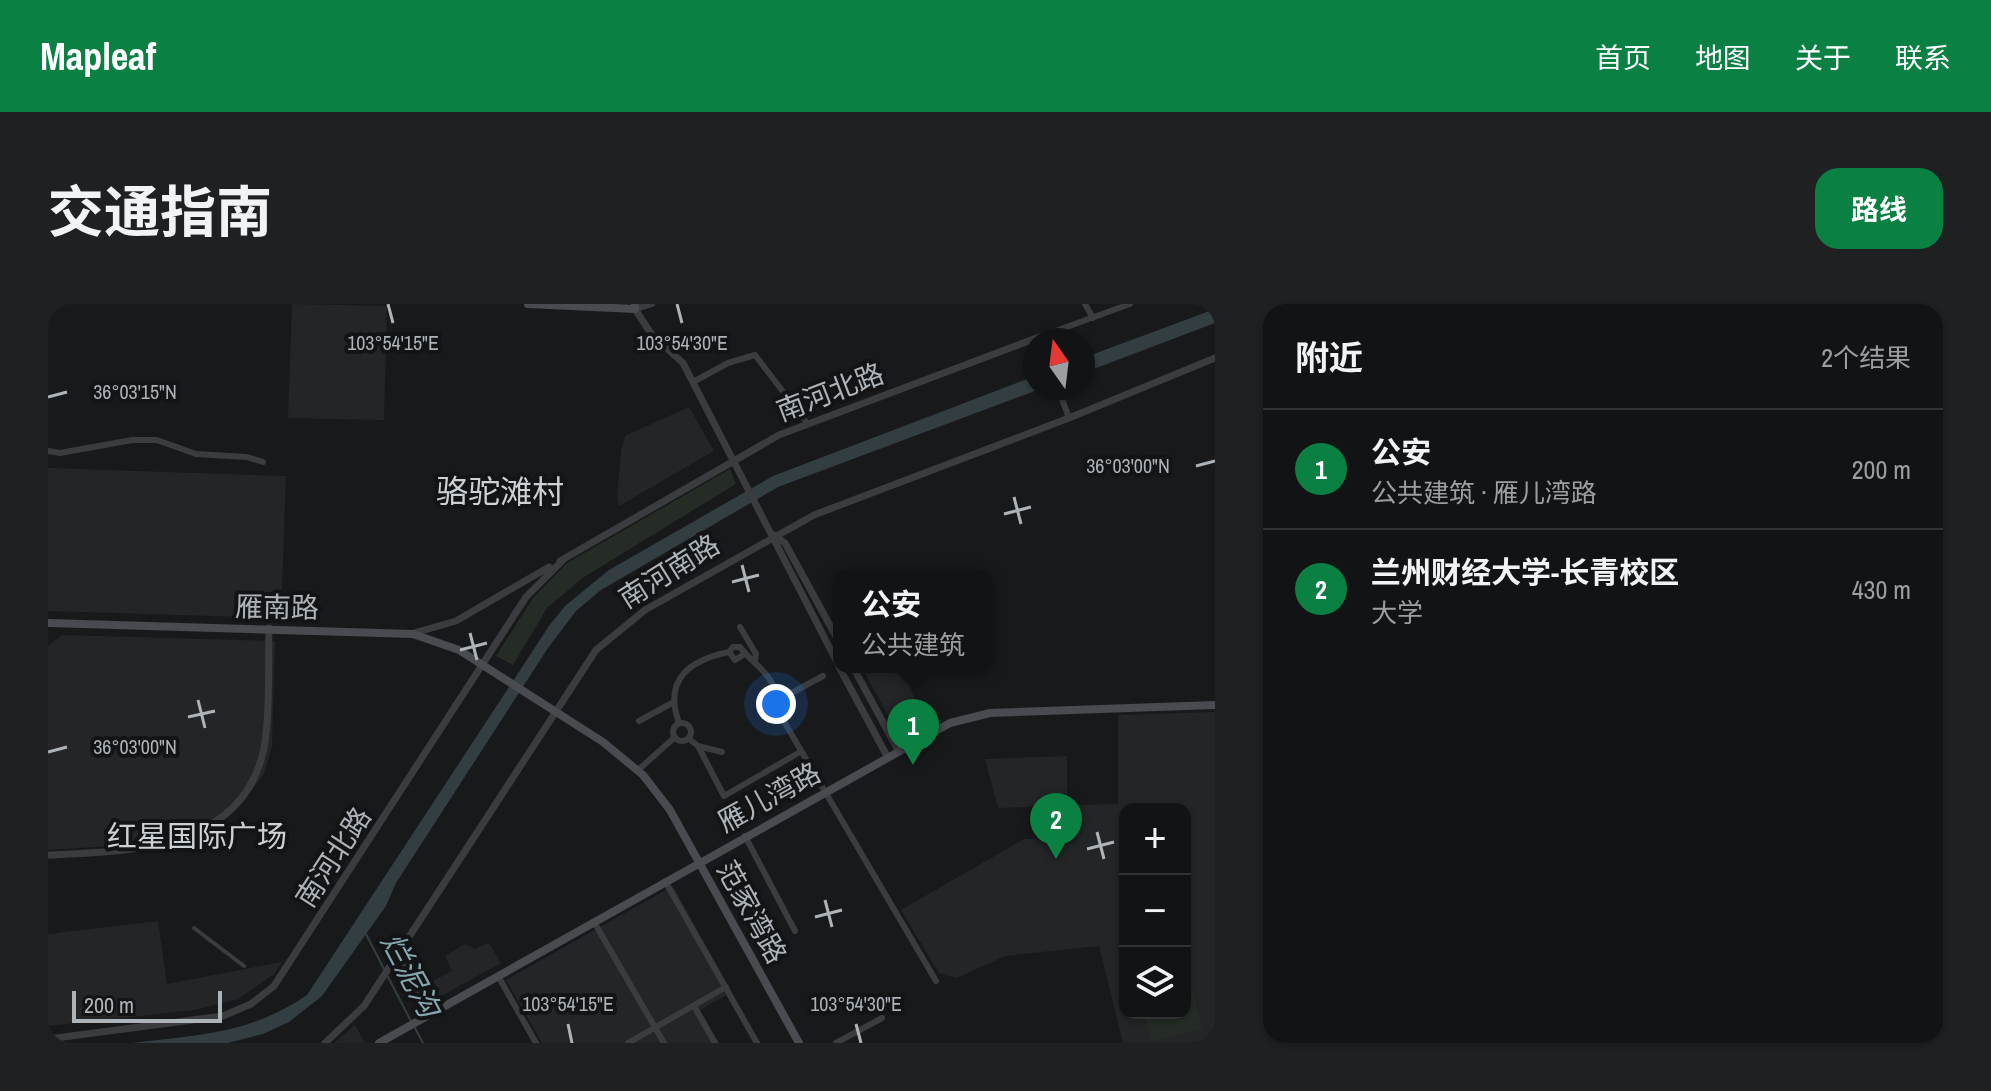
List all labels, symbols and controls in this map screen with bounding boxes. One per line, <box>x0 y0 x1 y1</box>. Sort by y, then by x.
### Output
text: Mapleaf <box>40 31 156 82</box>
text: 首页 <box>1595 39 1651 77</box>
text: 地图 <box>1695 39 1751 77</box>
text: 关于 <box>1795 39 1851 77</box>
text: 联系 <box>1895 39 1951 77</box>
button: 路线 <box>1815 168 1943 249</box>
text: 交通指南 <box>48 174 272 249</box>
north arrow <box>1023 328 1095 400</box>
text: 103°54'15"E <box>347 329 439 356</box>
text: 103°54'30"E <box>636 329 728 356</box>
text: 附近 <box>1295 335 1363 381</box>
text: 2个结果 <box>1821 340 1911 375</box>
street label: 南河北路 <box>771 354 889 430</box>
text: 36°03'15"N <box>93 378 177 405</box>
text: 公安 <box>1371 432 1431 472</box>
text: 36°03'00"N <box>1086 452 1170 479</box>
text: 1 <box>1315 452 1327 487</box>
text: 200 m <box>1852 452 1911 487</box>
district label: 骆驼滩村 <box>436 470 564 513</box>
text: 公共建筑 · 雁儿湾路 <box>1371 475 1597 510</box>
street label: 南河南路 <box>611 525 727 617</box>
text: 兰州财经大学-长青校区 <box>1371 552 1679 592</box>
popup <box>833 569 993 673</box>
text: 2 <box>1315 572 1327 607</box>
text: 430 m <box>1852 572 1911 607</box>
text: 公安 <box>861 584 921 624</box>
street label: 雁南路 <box>235 587 319 627</box>
text: 大学 <box>1371 595 1423 630</box>
text: 公共建筑 <box>861 627 965 662</box>
your location <box>756 684 796 724</box>
pin: 1 <box>887 699 939 765</box>
text: 36°03'00"N <box>93 733 177 760</box>
street label: 雁儿湾路 <box>711 753 827 841</box>
pin: 2 <box>1030 793 1082 859</box>
street label: 南河北路 <box>287 800 379 914</box>
map controls <box>1119 803 1191 1019</box>
button: + <box>1119 803 1191 875</box>
district label: 红星国际广场 <box>107 816 287 856</box>
street label: 范家湾路 <box>708 854 796 970</box>
button: − <box>1119 875 1191 947</box>
water label: 烂泥沟 <box>372 925 451 1026</box>
button: layers <box>1119 947 1191 1019</box>
scale bar <box>72 987 222 1023</box>
text: 200 m <box>84 990 134 1020</box>
text: 103°54'15"E <box>522 990 614 1017</box>
text: 103°54'30"E <box>810 990 902 1017</box>

